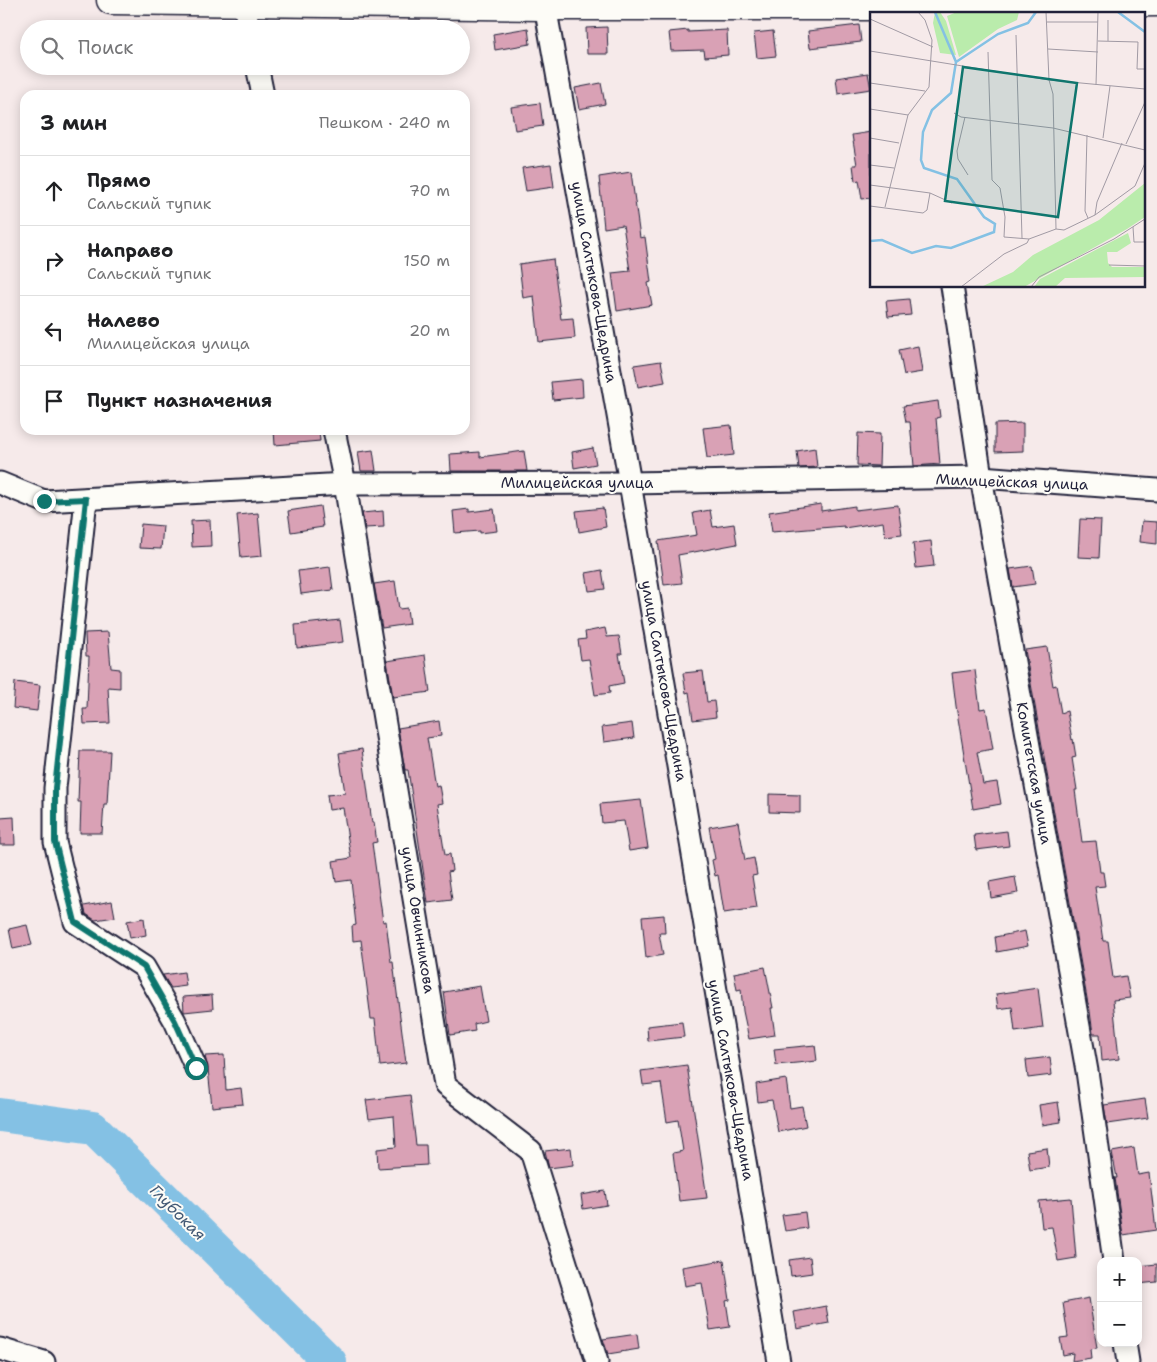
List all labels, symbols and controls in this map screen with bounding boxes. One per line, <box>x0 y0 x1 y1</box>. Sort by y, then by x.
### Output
inset map <box>870 12 1144 288</box>
search box <box>20 20 470 75</box>
icon: search <box>38 34 66 62</box>
text: Поиск <box>78 35 133 60</box>
text: 3 мин <box>40 109 107 137</box>
text: Пешком · 240 m <box>319 112 450 133</box>
text: Прямо <box>87 168 151 193</box>
icon: ahead <box>40 177 68 205</box>
text: 70 m <box>409 180 450 201</box>
street label: улица Салтыкова-Щедрина <box>566 180 622 385</box>
text: Сальский тупик <box>87 193 211 214</box>
text: Направо <box>87 238 173 263</box>
icon: right <box>40 247 68 275</box>
text: 150 m <box>403 250 450 271</box>
text: Сальский тупик <box>87 263 211 284</box>
text: Налево <box>87 308 160 333</box>
icon: left <box>40 317 68 345</box>
text: 20 m <box>409 320 450 341</box>
text: Милицейская улица <box>87 333 250 354</box>
icon: arrive <box>40 387 68 415</box>
text: Пункт назначения <box>87 388 272 413</box>
street label: Милицейская улица <box>935 469 1089 495</box>
street label: Милицейская улица <box>501 473 654 493</box>
route end <box>33 490 56 513</box>
street label: улица Салтыкова-Щедрина <box>636 579 692 784</box>
street label: Комитетская улица <box>1012 700 1056 846</box>
street label: улица Овчинникова <box>397 845 440 995</box>
street label: улица Салтыкова-Щедрина <box>703 978 759 1183</box>
route start <box>185 1057 208 1080</box>
water label: Глубокая <box>145 1180 210 1245</box>
map controls <box>1097 1257 1142 1347</box>
button: + <box>1097 1257 1142 1302</box>
button: − <box>1097 1302 1142 1347</box>

